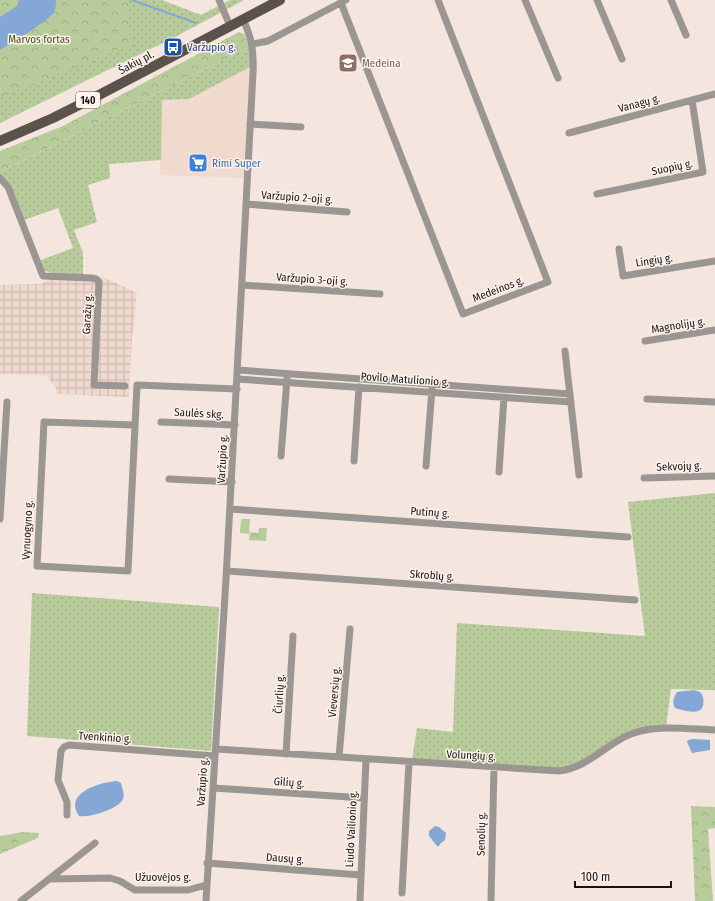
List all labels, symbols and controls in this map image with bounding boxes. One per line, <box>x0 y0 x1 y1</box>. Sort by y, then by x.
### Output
park label: Marvos fortas <box>8 33 70 46</box>
bus stop icon: Varžupio g. <box>162 36 184 58</box>
place label: Varžupio g. <box>187 41 236 54</box>
street label: Šakių pl. <box>116 47 156 77</box>
school or university icon: Medeina <box>337 52 359 74</box>
place label: Medeina <box>362 57 401 70</box>
road number: 140 <box>76 92 100 108</box>
street label: Vanagų g. <box>617 92 661 115</box>
supermarket icon: Rimi Super <box>187 152 209 174</box>
place label: Rimi Super <box>212 157 261 170</box>
street label: Suopių g. <box>650 157 694 178</box>
street label: Varžupio 2-oji g. <box>261 189 333 206</box>
street label: Lingių g. <box>635 251 673 270</box>
street label: Varžupio 3-oji g. <box>276 271 348 288</box>
street label: Medeinos g. <box>471 274 526 305</box>
street label: Garažų g. <box>80 293 95 335</box>
street label: Magnolijų g. <box>650 315 706 336</box>
street label: Povilo Matulionio g. <box>360 370 450 389</box>
street label: Saulės skg. <box>174 406 224 421</box>
street label: Varžupio g. <box>215 434 230 484</box>
street label: Sekvojų g. <box>656 459 702 474</box>
street label: Vynuogyno g. <box>19 500 36 560</box>
street label: Putinų g. <box>410 505 450 520</box>
street label: Skroblų g. <box>409 567 455 584</box>
street label: Vieversių g. <box>326 666 343 718</box>
street label: Čiurlių g. <box>271 674 287 714</box>
street label: Tvenkinio g. <box>78 729 132 746</box>
street label: Volungių g. <box>446 748 496 763</box>
street label: Varžupio g. <box>194 757 211 807</box>
street label: Gilių g. <box>273 775 305 790</box>
street label: Liudo Vailionio g. <box>343 790 360 868</box>
street label: Senolių g. <box>475 812 488 856</box>
street label: Dausų g. <box>266 851 304 866</box>
scale bar <box>575 863 671 889</box>
text: 100 m <box>581 870 610 884</box>
street label: Užuovėjos g. <box>135 871 191 884</box>

